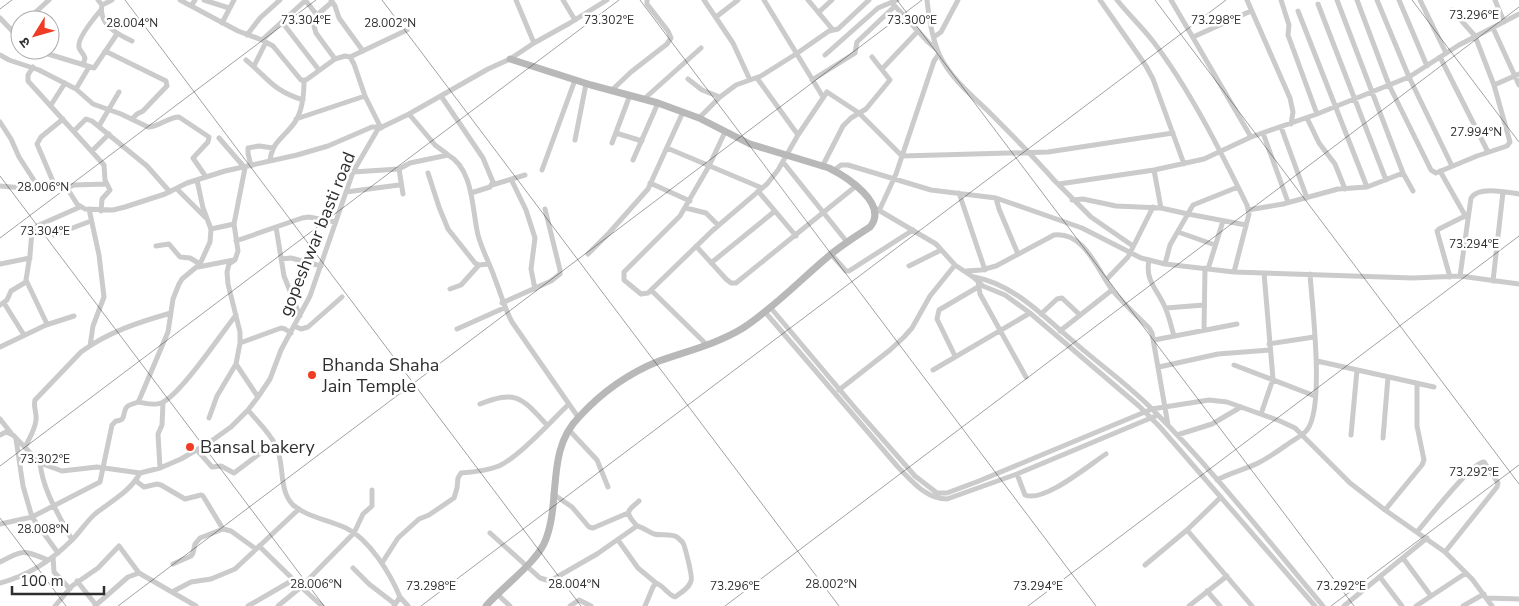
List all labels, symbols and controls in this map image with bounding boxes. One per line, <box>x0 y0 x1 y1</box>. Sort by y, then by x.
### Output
text: 73.296°E <box>1449 7 1499 23</box>
north arrow <box>10 10 60 60</box>
text: 73.304°E <box>281 12 331 28</box>
text: 73.302°E <box>584 12 634 28</box>
text: 73.300°E <box>887 12 937 28</box>
text: 73.298°E <box>1191 12 1241 28</box>
text: 28.004°N <box>106 15 158 31</box>
text: 28.002°N <box>364 15 416 31</box>
text: उ <box>14 33 35 52</box>
text: 27.994°N <box>1450 124 1502 140</box>
street label: gopeshwar basti road <box>273 148 361 320</box>
text: 28.006°N <box>17 179 69 195</box>
text: 73.304°E <box>20 223 70 239</box>
text: 73.294°E <box>1449 236 1499 252</box>
place label: Bhanda Shaha Jain Temple <box>321 353 439 398</box>
marker: Bhanda Shaha Jain Temple <box>306 369 318 381</box>
place label: Bansal bakery <box>200 435 315 459</box>
marker: Bansal bakery <box>184 441 196 453</box>
text: 73.302°E <box>20 451 70 467</box>
text: 73.292°E <box>1449 464 1499 480</box>
text: 28.008°N <box>17 521 69 537</box>
scale bar <box>12 564 105 596</box>
text: 100 m <box>20 571 64 591</box>
text: 28.006°N <box>290 576 342 592</box>
text: 28.004°N <box>548 576 600 592</box>
text: 28.002°N <box>805 576 857 592</box>
text: 73.298°E <box>406 578 456 594</box>
text: 73.296°E <box>710 578 760 594</box>
text: 73.294°E <box>1013 578 1063 594</box>
text: 73.292°E <box>1316 578 1366 594</box>

